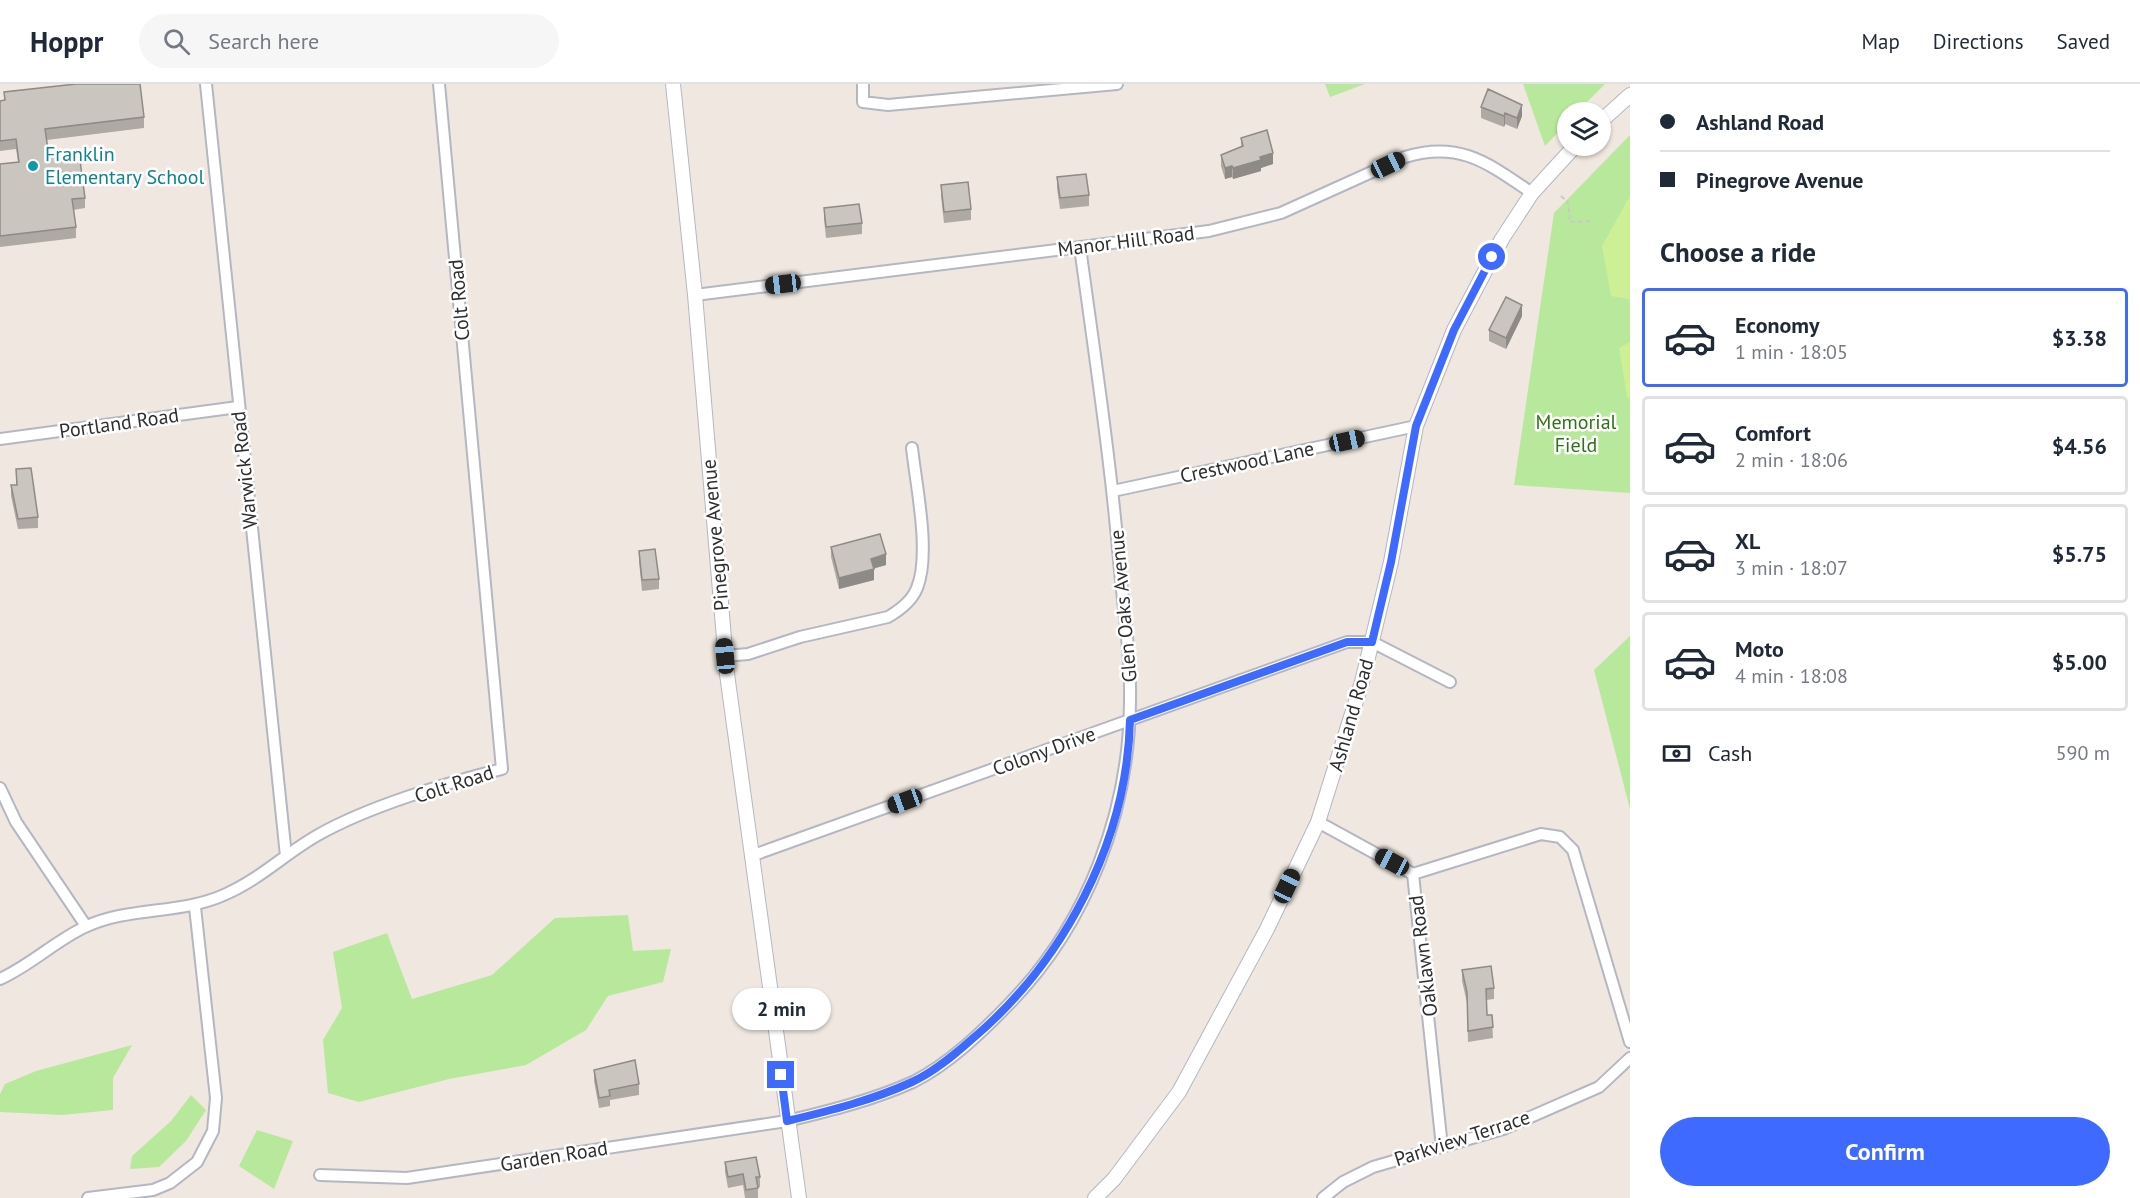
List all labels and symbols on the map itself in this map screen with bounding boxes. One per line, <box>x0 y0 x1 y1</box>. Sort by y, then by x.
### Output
place label: Franklin Elementary School <box>45 141 205 190</box>
car <box>1368 149 1408 181</box>
marker: Franklin Elementary School <box>26 159 40 173</box>
street label: Manor Hill Road <box>1056 220 1196 262</box>
route start <box>1478 243 1505 270</box>
street label: Colt Road <box>442 258 476 342</box>
car <box>764 273 802 295</box>
street label: Portland Road <box>58 402 180 444</box>
park label: Memorial Field <box>1536 409 1617 458</box>
street label: Warwick Road <box>225 410 263 530</box>
car <box>1328 428 1366 454</box>
street label: Crestwood Lane <box>1178 435 1316 489</box>
street label: Pinegrove Avenue <box>695 458 735 612</box>
street label: Glen Oaks Avenue <box>1103 529 1143 683</box>
car <box>714 637 736 675</box>
street label: Ashland Road <box>1322 656 1380 774</box>
street label: Colony Drive <box>989 720 1099 782</box>
street label: Colt Road <box>411 759 497 809</box>
car <box>885 786 925 816</box>
car <box>1372 846 1412 878</box>
car <box>1271 866 1303 906</box>
street label: Oaklawn Road <box>1403 894 1443 1018</box>
callout: 2 min <box>732 988 830 1030</box>
route end <box>767 1061 794 1088</box>
street label: Parkview Terrace <box>1391 1104 1533 1172</box>
street label: Garden Road <box>498 1135 610 1177</box>

